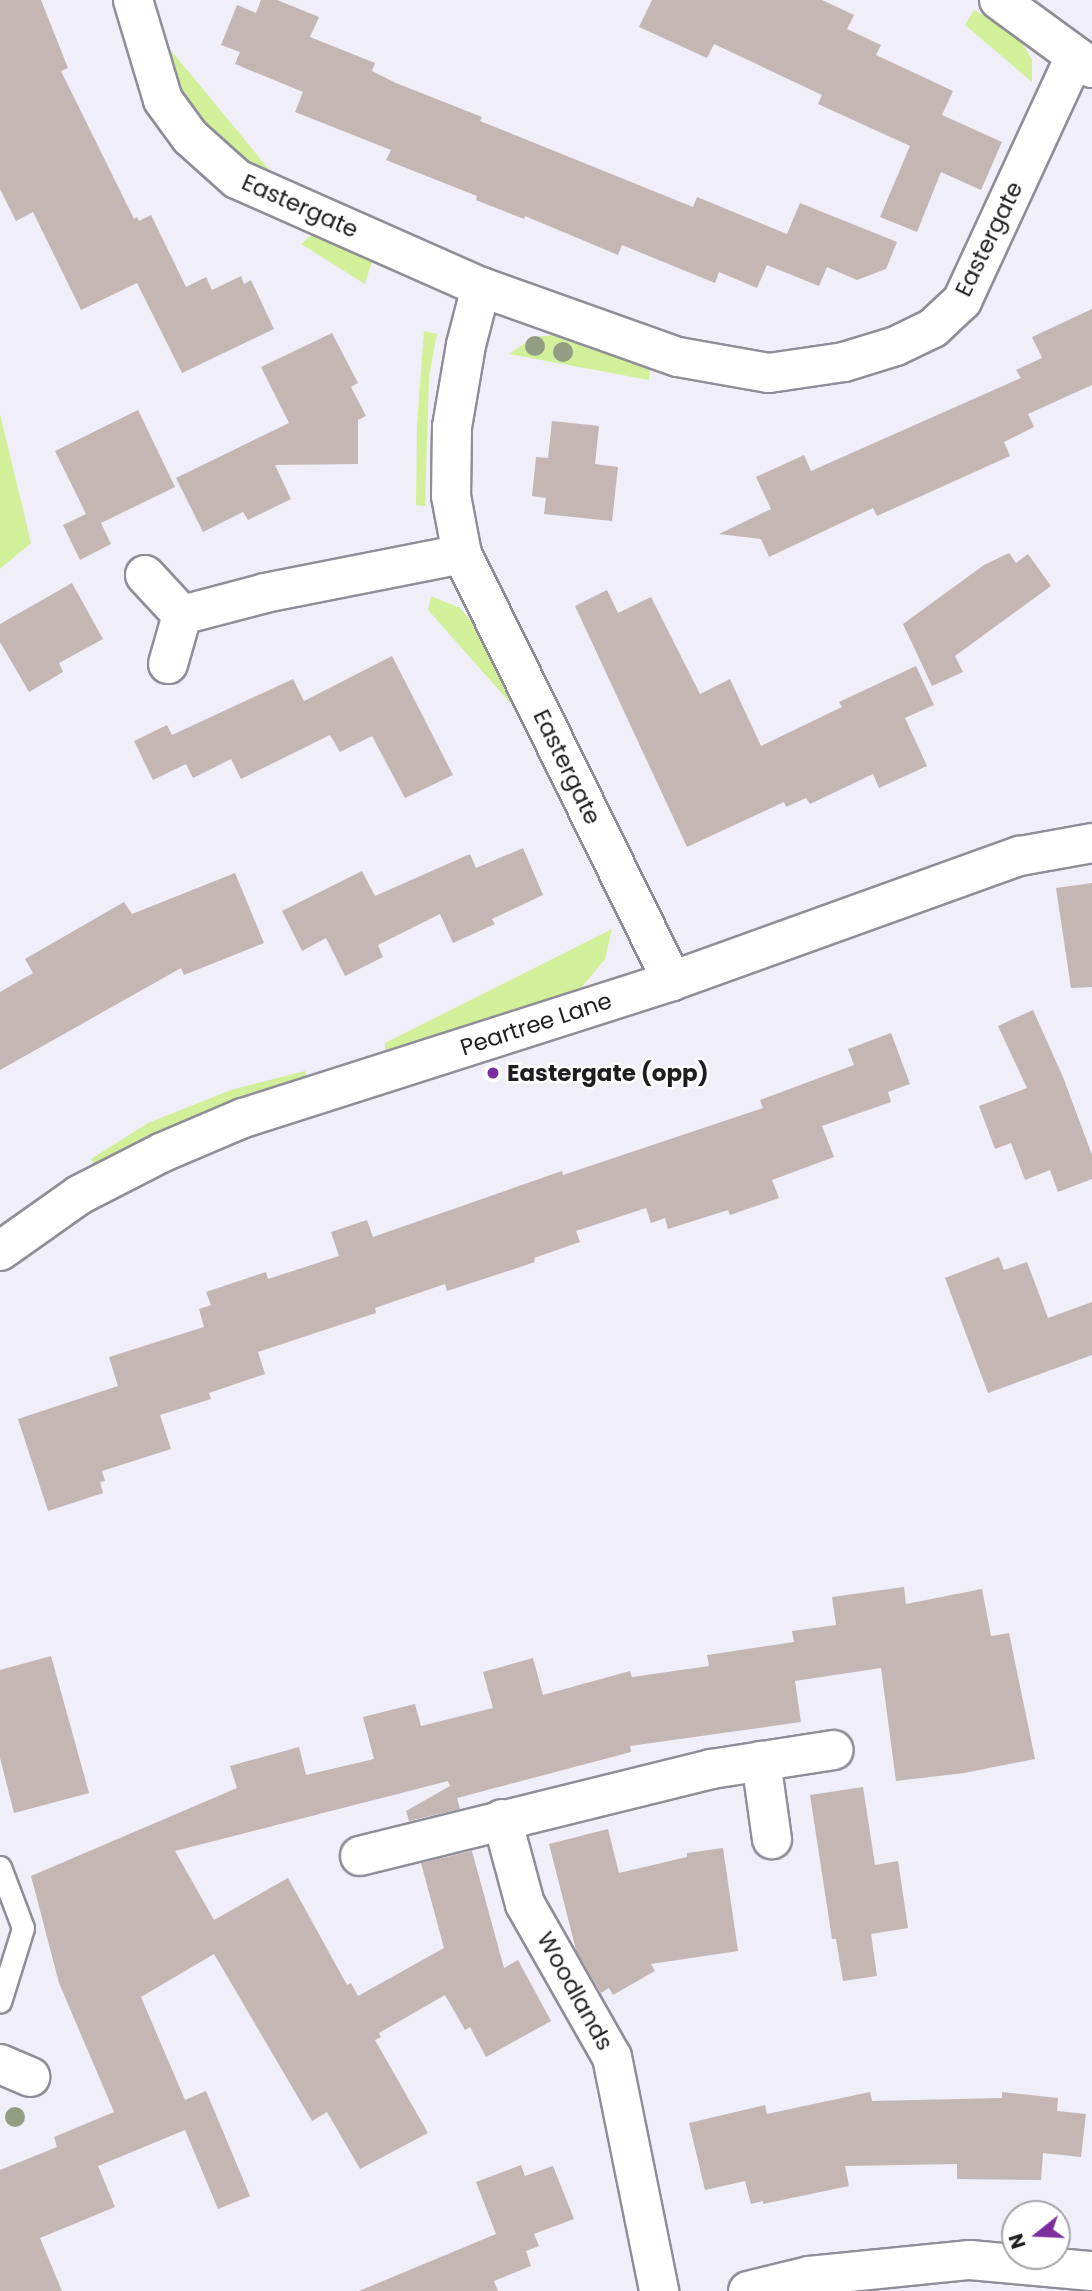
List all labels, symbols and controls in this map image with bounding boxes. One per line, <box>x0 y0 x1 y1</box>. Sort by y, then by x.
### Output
street label: Eastergate <box>238 168 362 244</box>
street label: Eastergate <box>949 177 1029 301</box>
street label: Eastergate <box>527 705 607 829</box>
street label: Peartree Lane <box>457 986 615 1062</box>
place label: Eastergate (opp) <box>507 1059 709 1087</box>
marker: Eastergate (opp) <box>485 1065 501 1081</box>
street label: Woodlands <box>531 1927 619 2055</box>
north arrow <box>1001 2200 1071 2270</box>
text: N <box>1002 2230 1033 2252</box>

